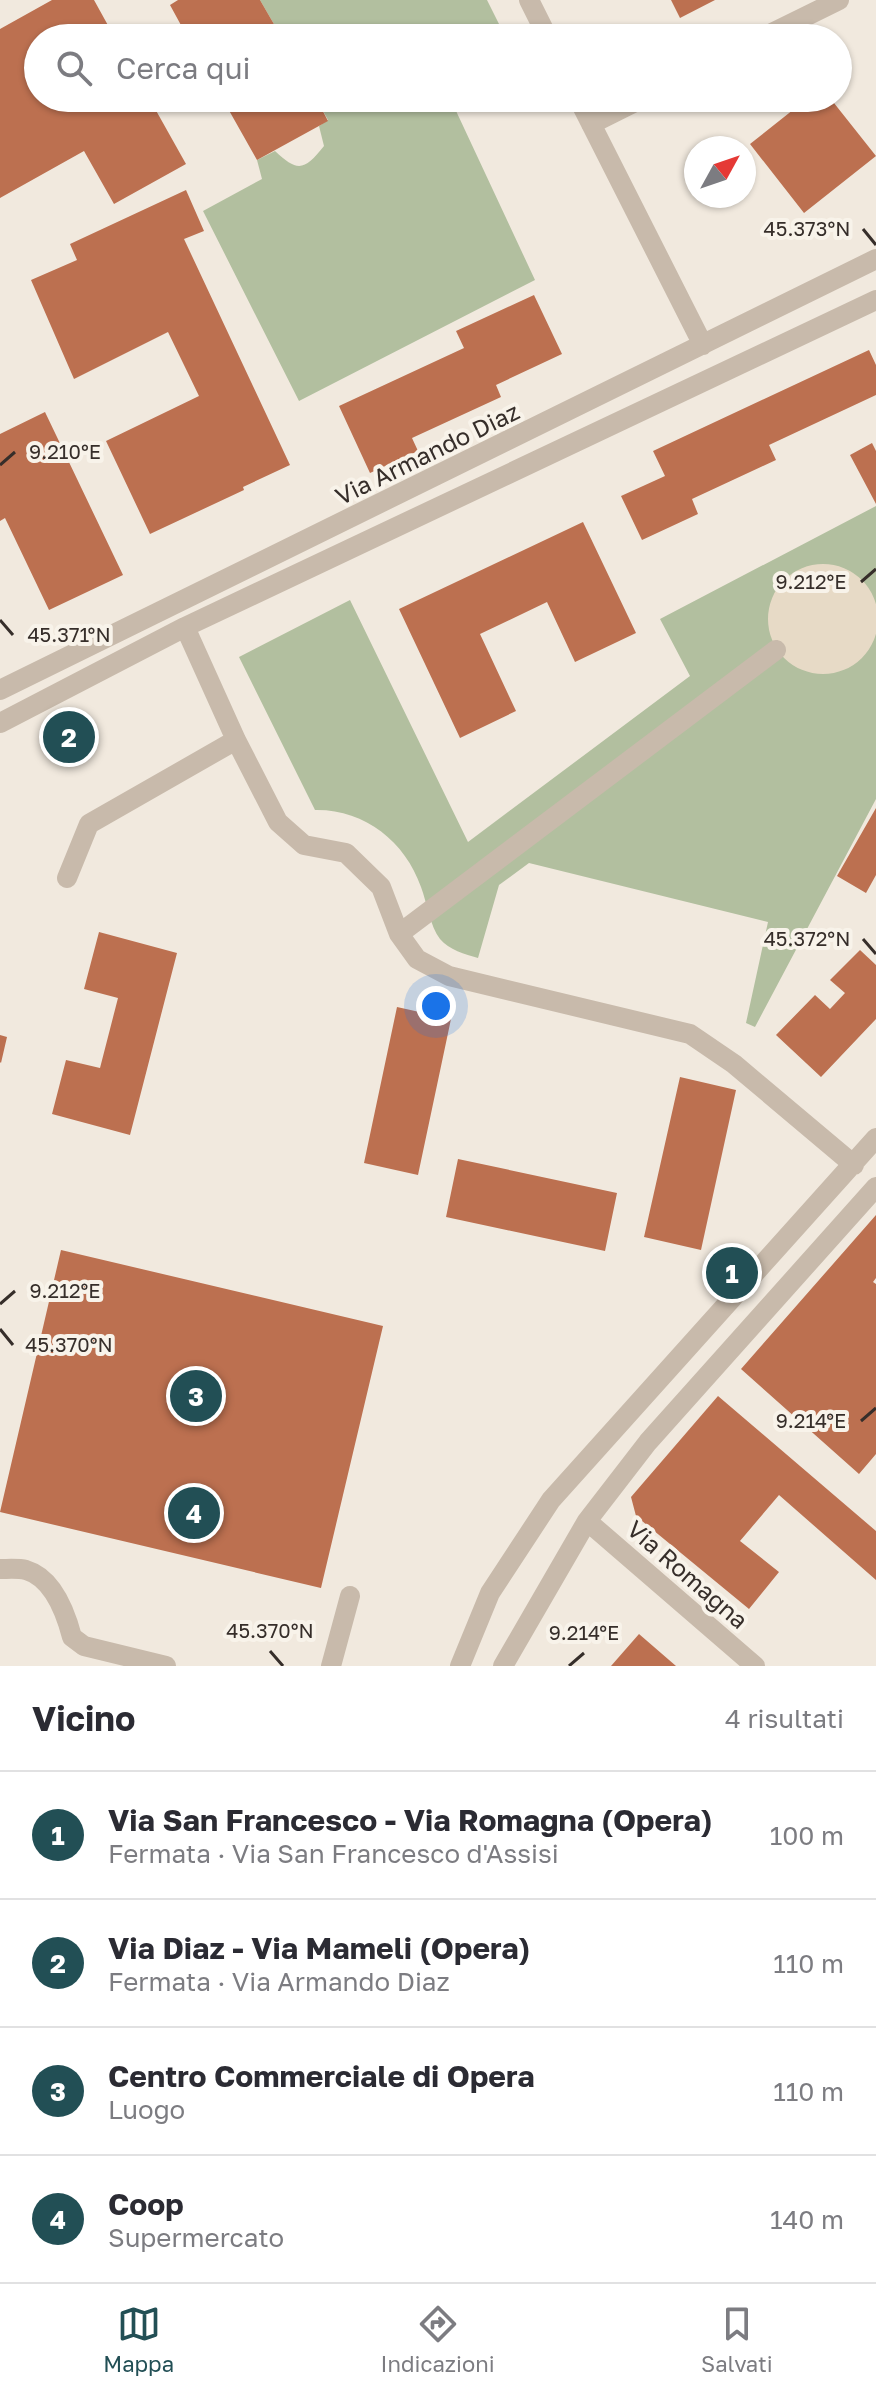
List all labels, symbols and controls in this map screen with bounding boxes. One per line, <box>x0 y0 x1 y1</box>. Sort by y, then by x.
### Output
search box <box>24 24 852 112</box>
icon: search <box>52 46 96 90</box>
text: Cerca qui <box>116 50 251 86</box>
north arrow <box>684 136 756 208</box>
text: 45.373°N <box>764 216 850 240</box>
street label: Via Armando Diaz <box>330 396 524 510</box>
text: 9.210°E <box>29 439 101 463</box>
text: 9.212°E <box>776 569 847 593</box>
text: 45.371°N <box>27 622 111 646</box>
pin: 2 <box>43 707 95 767</box>
text: 45.372°N <box>764 926 850 950</box>
your location <box>416 986 456 1026</box>
pin: 1 <box>706 1243 758 1303</box>
text: 9.212°E <box>30 1278 101 1302</box>
text: 45.370°N <box>25 1332 113 1356</box>
pin: 3 <box>170 1366 222 1426</box>
text: 9.214°E <box>776 1408 846 1432</box>
pin: 4 <box>168 1483 220 1543</box>
street label: Via Romagna <box>622 1514 754 1634</box>
text: 45.370°N <box>226 1618 314 1642</box>
text: 9.214°E <box>549 1620 619 1644</box>
text: Vicino <box>32 1698 135 1738</box>
text: 4 risultati <box>725 1703 844 1734</box>
text: Via San Francesco - Via Romagna (Opera) <box>108 1802 712 1838</box>
text: 1 <box>51 1820 65 1851</box>
text: 100 m <box>770 1820 844 1851</box>
text: Fermata · Via San Francesco d'Assisi <box>108 1838 559 1869</box>
text: Via Diaz - Via Mameli (Opera) <box>108 1930 530 1966</box>
text: 2 <box>50 1948 66 1979</box>
text: 110 m <box>773 1948 844 1979</box>
text: Fermata · Via Armando Diaz <box>108 1966 450 1997</box>
text: Centro Commerciale di Opera <box>108 2058 535 2094</box>
text: 3 <box>50 2076 66 2107</box>
text: 110 m <box>773 2076 844 2107</box>
text: Luogo <box>108 2094 185 2125</box>
text: Coop <box>108 2186 184 2222</box>
text: 4 <box>50 2204 66 2235</box>
text: 140 m <box>770 2204 844 2235</box>
text: Supermercato <box>108 2222 284 2253</box>
tab: Mappa <box>103 2302 174 2377</box>
tab: Indicazioni <box>381 2302 495 2377</box>
tab: Salvati <box>701 2302 773 2377</box>

